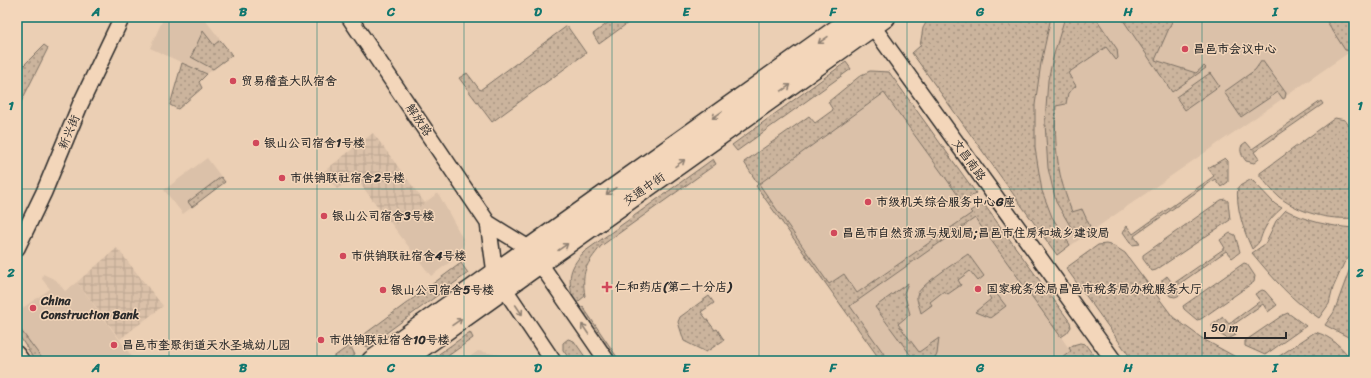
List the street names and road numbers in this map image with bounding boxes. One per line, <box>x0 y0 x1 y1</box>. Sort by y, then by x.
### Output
street label: 解放路 <box>400 99 438 141</box>
street label: 新兴街 <box>52 111 86 153</box>
street label: 文昌南路 <box>946 134 992 186</box>
street label: 交通中街 <box>618 166 670 212</box>

